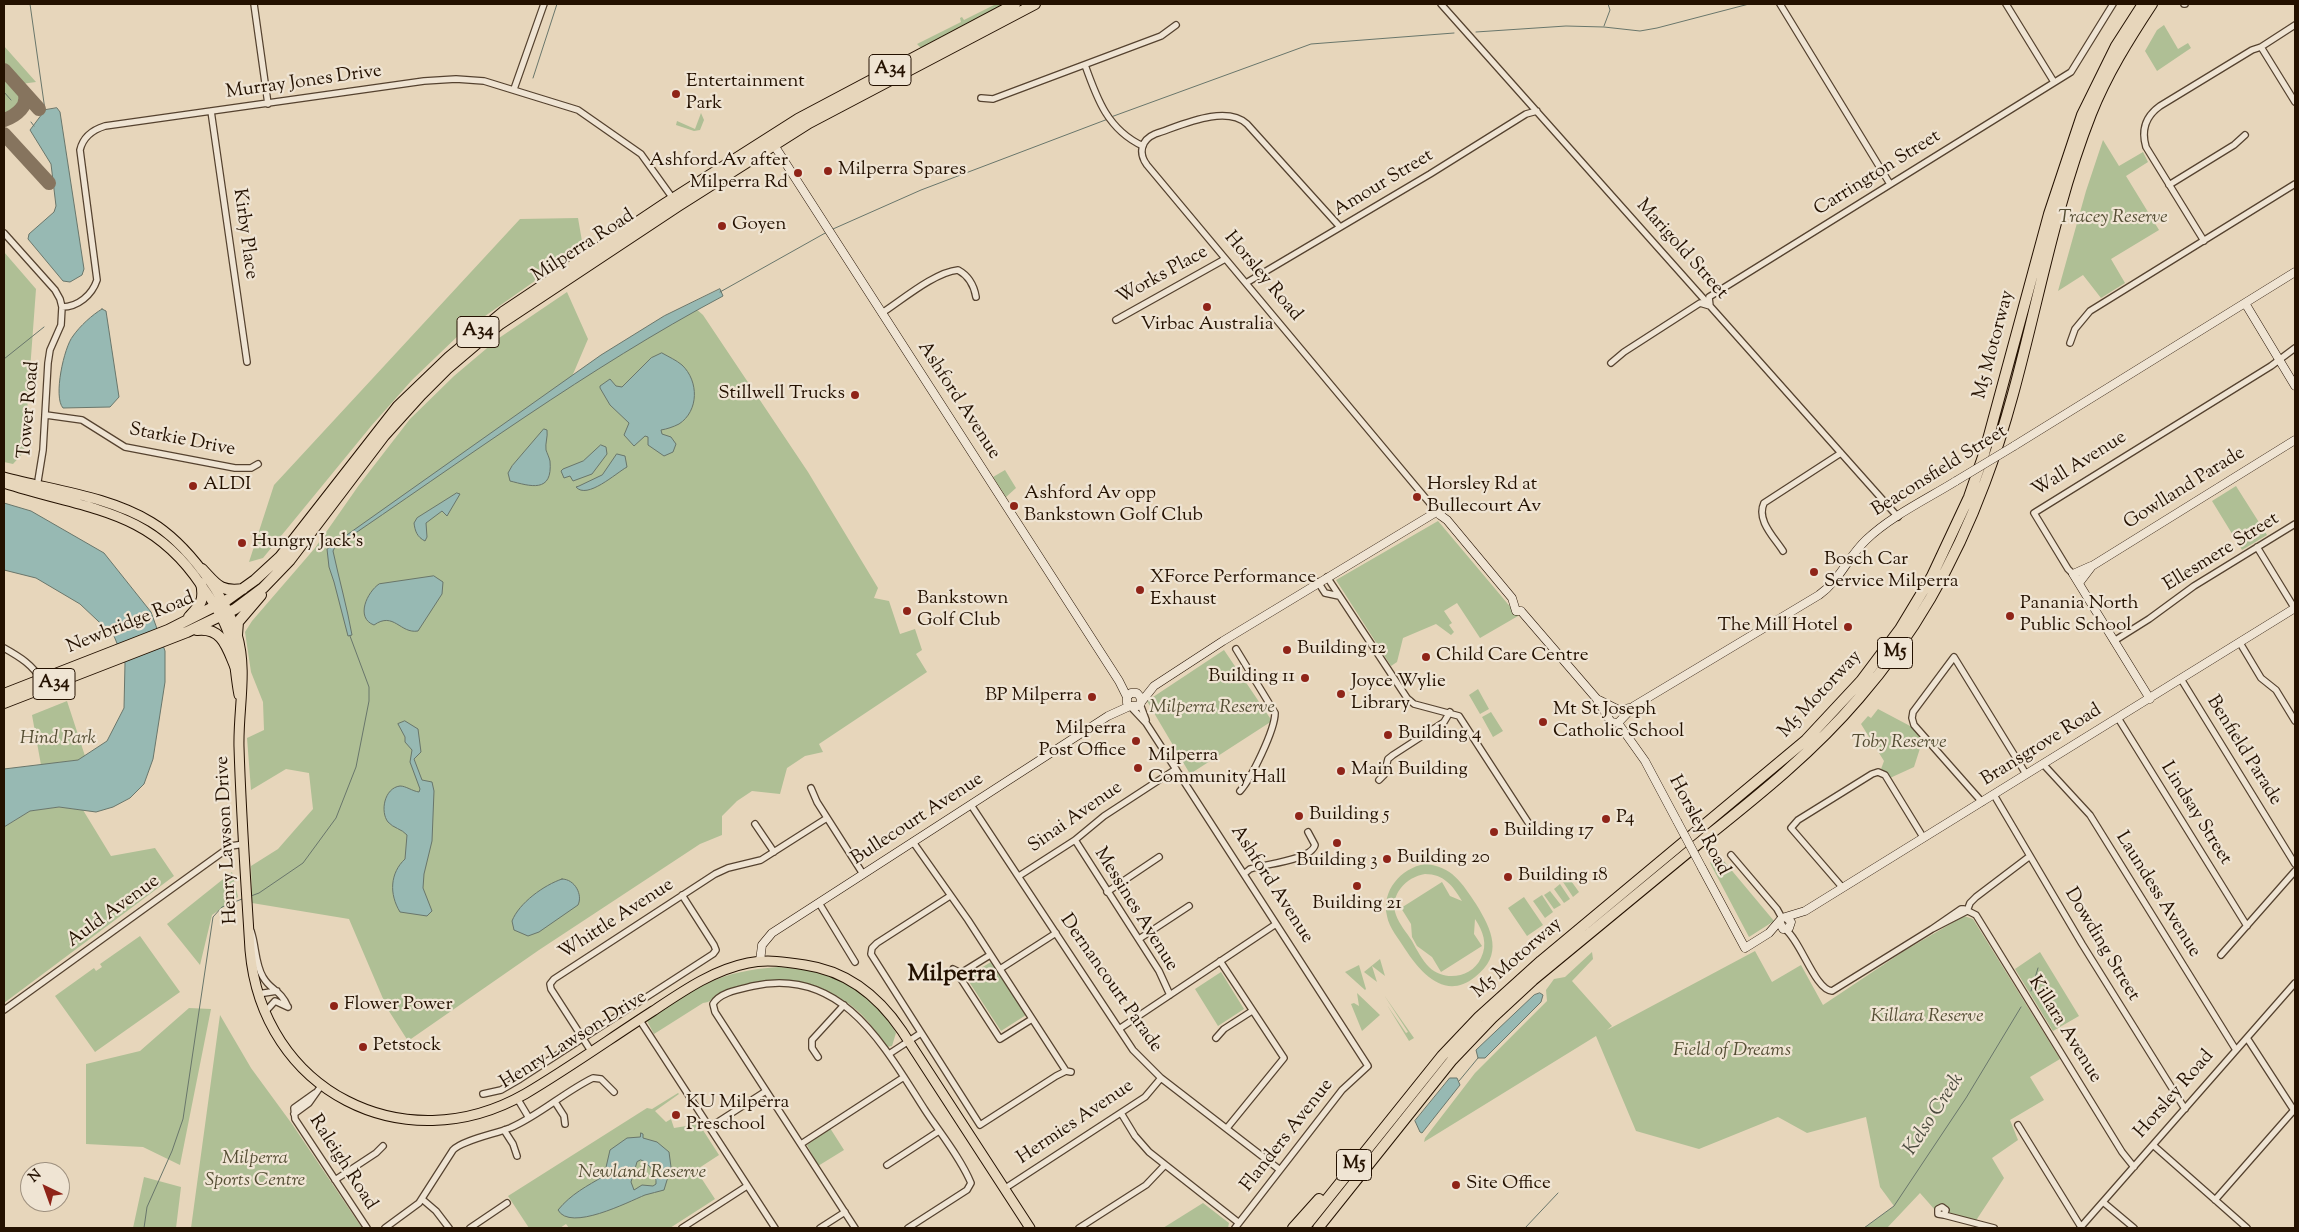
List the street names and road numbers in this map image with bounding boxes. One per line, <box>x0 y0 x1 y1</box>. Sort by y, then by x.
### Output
road number: A34 <box>869 54 911 86</box>
street label: Murray Jones Drive <box>224 61 384 105</box>
street label: Carrington Street <box>1811 126 1945 222</box>
street label: Amour Street <box>1330 145 1438 223</box>
street label: Kirby Place <box>226 187 262 281</box>
street label: Marigold Street <box>1630 195 1732 305</box>
street label: Milperra Road <box>529 206 639 288</box>
street label: Horsley Road <box>1218 228 1306 326</box>
street label: Works Place <box>1114 242 1212 310</box>
street label: M5 Motorway <box>1970 288 2020 402</box>
road number: A34 <box>457 316 499 348</box>
street label: Ashford Avenue <box>911 338 1005 464</box>
street label: Tower Road <box>14 360 46 460</box>
street label: Starkie Drive <box>127 420 237 462</box>
street label: Beaconsfield Street <box>1868 421 2012 523</box>
street label: Wall Avenue <box>2029 427 2131 503</box>
street label: Gowlland Parade <box>2120 443 2250 535</box>
street label: Ellesmere Street <box>2160 508 2284 598</box>
street label: Newbridge Road <box>64 588 198 660</box>
road number: M5 <box>1878 638 1912 668</box>
street label: M5 Motorway <box>1775 646 1867 744</box>
road number: A34 <box>33 669 75 700</box>
street label: Benfield Parade <box>2200 692 2286 810</box>
street label: Bransgrove Road <box>1978 700 2106 792</box>
street label: Henry Lawson Drive <box>212 755 244 925</box>
street label: Lindsay Street <box>2154 758 2236 870</box>
street label: Bullecourt Avenue <box>848 769 988 871</box>
street label: Horsley Road <box>1662 772 1734 880</box>
street label: Sinai Avenue <box>1025 777 1127 859</box>
street label: Ashford Avenue <box>1224 822 1318 948</box>
street label: Laundess Avenue <box>2109 828 2205 962</box>
street label: Messines Avenue <box>1088 844 1182 976</box>
street label: Auld Avenue <box>63 871 165 953</box>
street label: Whittle Avenue <box>555 874 679 966</box>
street label: Dowding Street <box>2058 884 2144 1006</box>
street label: Dernancourt Parade <box>1054 910 1166 1058</box>
street label: M5 Motorway <box>1468 914 1568 1004</box>
street label: Killara Avenue <box>2022 972 2106 1088</box>
street label: Henry Lawson Drive <box>496 987 652 1095</box>
street label: Horsley Road <box>2130 1046 2220 1144</box>
street label: Flanders Avenue <box>1237 1075 1339 1197</box>
street label: Hermies Avenue <box>1013 1076 1139 1170</box>
street label: Raleigh Road <box>303 1111 381 1215</box>
road number: M5 <box>1336 1150 1372 1180</box>

